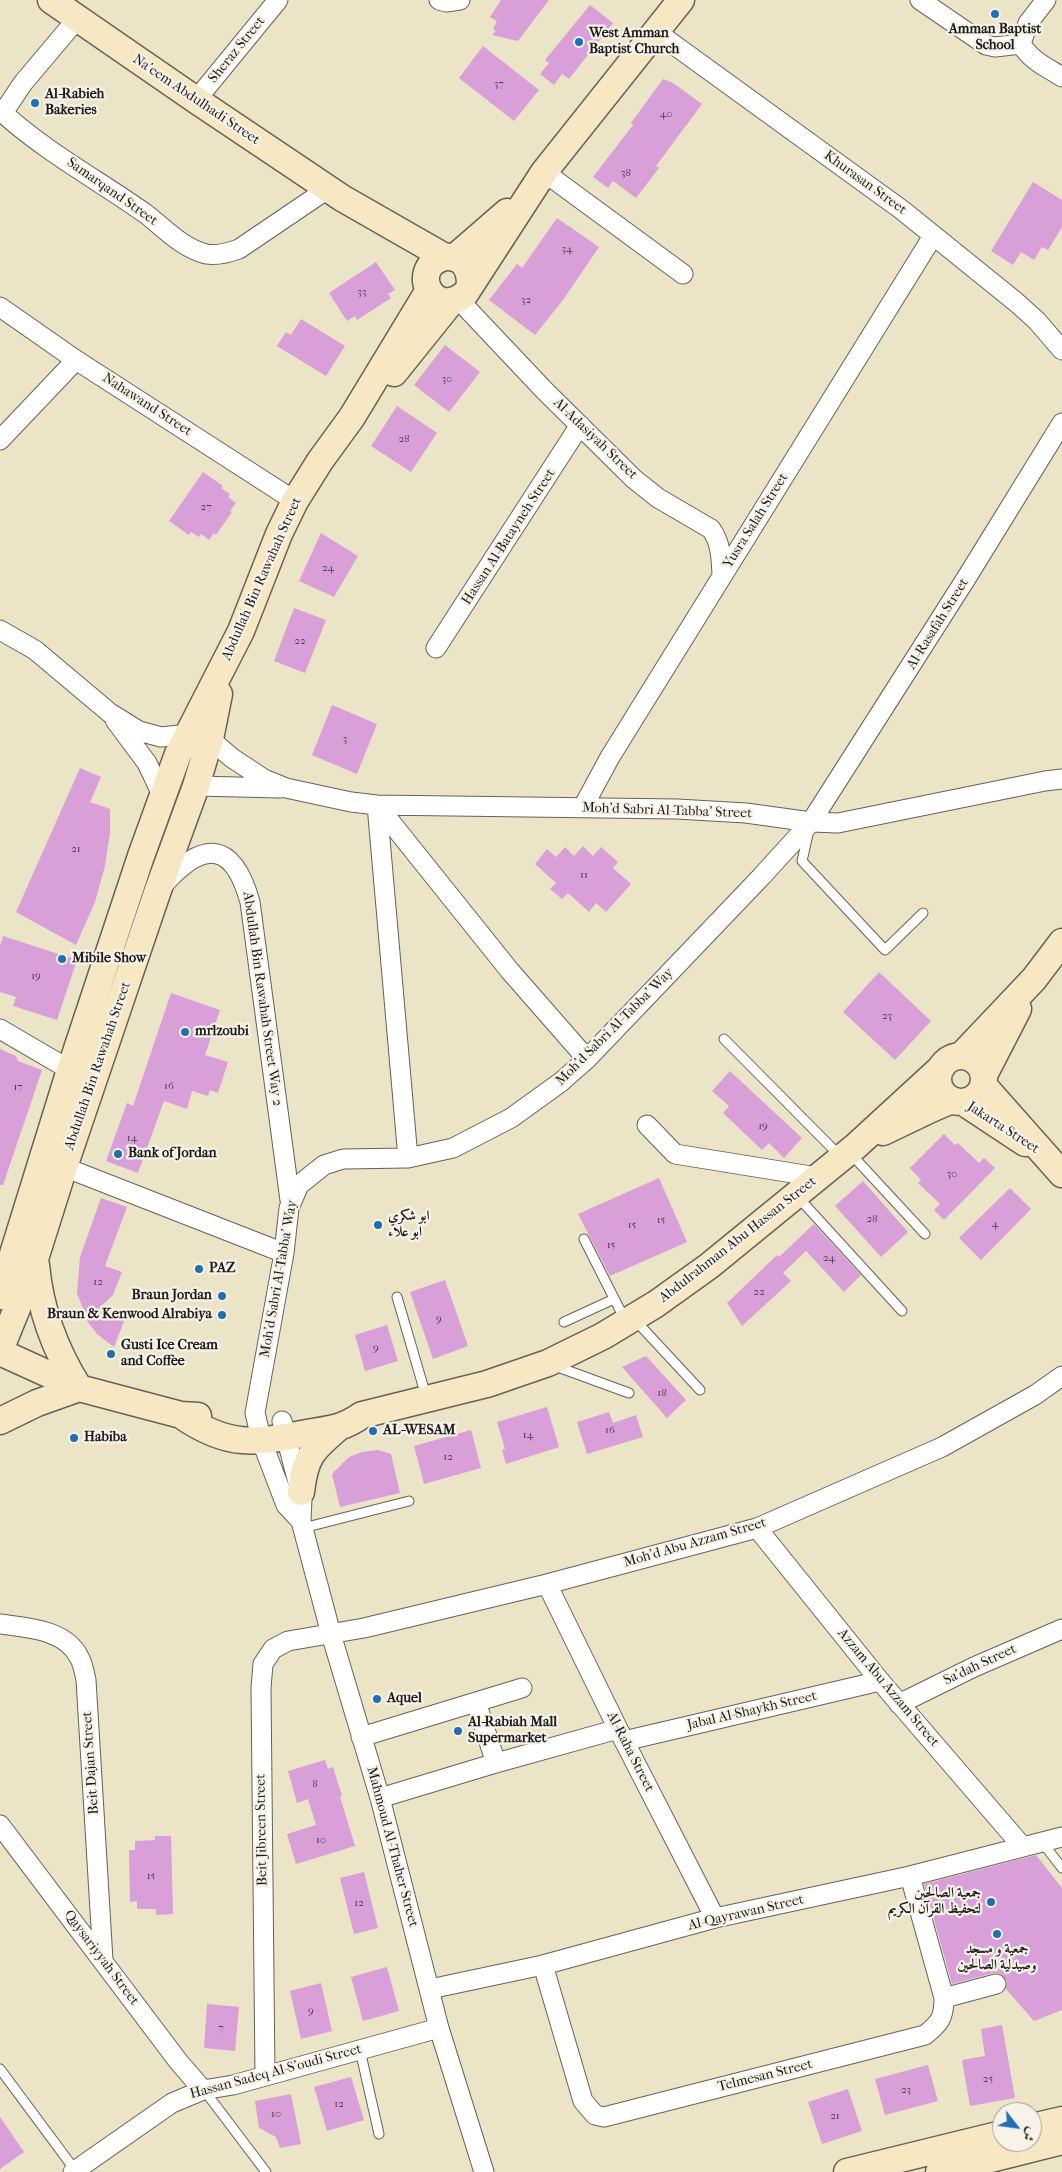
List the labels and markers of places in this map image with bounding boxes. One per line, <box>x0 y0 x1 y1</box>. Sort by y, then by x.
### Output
marker: Amman Baptist School <box>989 8 1001 20</box>
place label: Amman Baptist School <box>949 22 1041 54</box>
place label: West Amman Baptist Church <box>589 26 679 58</box>
marker: West Amman Baptist Church <box>573 36 585 48</box>
place label: Al-Rabieh Bakeries <box>45 87 104 120</box>
marker: Al-Rabieh Bakeries <box>29 97 41 109</box>
place label: Mibile Show <box>72 951 146 967</box>
marker: Mibile Show <box>56 953 68 965</box>
place label: mrlzoubi <box>195 1024 249 1040</box>
marker: mrlzoubi <box>179 1026 191 1038</box>
place label: Bank of Jordan <box>128 1146 217 1162</box>
marker: Bank of Jordan <box>112 1148 124 1160</box>
place label: ابو شكري ابو علاء <box>388 1209 429 1242</box>
marker: ابو شكري ابو علاء <box>372 1219 384 1231</box>
place label: PAZ <box>209 1261 235 1277</box>
marker: PAZ <box>193 1263 205 1275</box>
place label: Braun Jordan <box>131 1288 212 1304</box>
marker: Braun Jordan <box>216 1290 228 1302</box>
place label: Braun & Kenwood Alrabiya <box>47 1307 212 1323</box>
marker: Braun & Kenwood Alrabiya <box>216 1309 228 1321</box>
place label: Gusti Ice Cream and Coffee <box>121 1338 218 1370</box>
marker: Gusti Ice Cream and Coffee <box>105 1348 117 1360</box>
place label: AL-WESAM <box>383 1423 456 1439</box>
marker: AL-WESAM <box>367 1425 379 1437</box>
place label: Habiba <box>84 1430 127 1446</box>
marker: Habiba <box>68 1432 80 1444</box>
place label: Aquel <box>387 1691 422 1707</box>
marker: Aquel <box>371 1693 383 1705</box>
place label: Al-Rabiah Mall Supermarket <box>468 1715 557 1748</box>
marker: Al-Rabiah Mall Supermarket <box>452 1725 464 1737</box>
place label: جمعية الصالحين لتحفيظ القرآن الكريم <box>888 1886 981 1918</box>
marker: جمعية الصالحين لتحفيظ القرآن الكريم <box>985 1896 997 1908</box>
marker: جمعية و مسجد وصيدلية الصالحين <box>991 1928 1003 1940</box>
place label: جمعية و مسجد وصيدلية الصالحين <box>957 1942 1037 1974</box>

